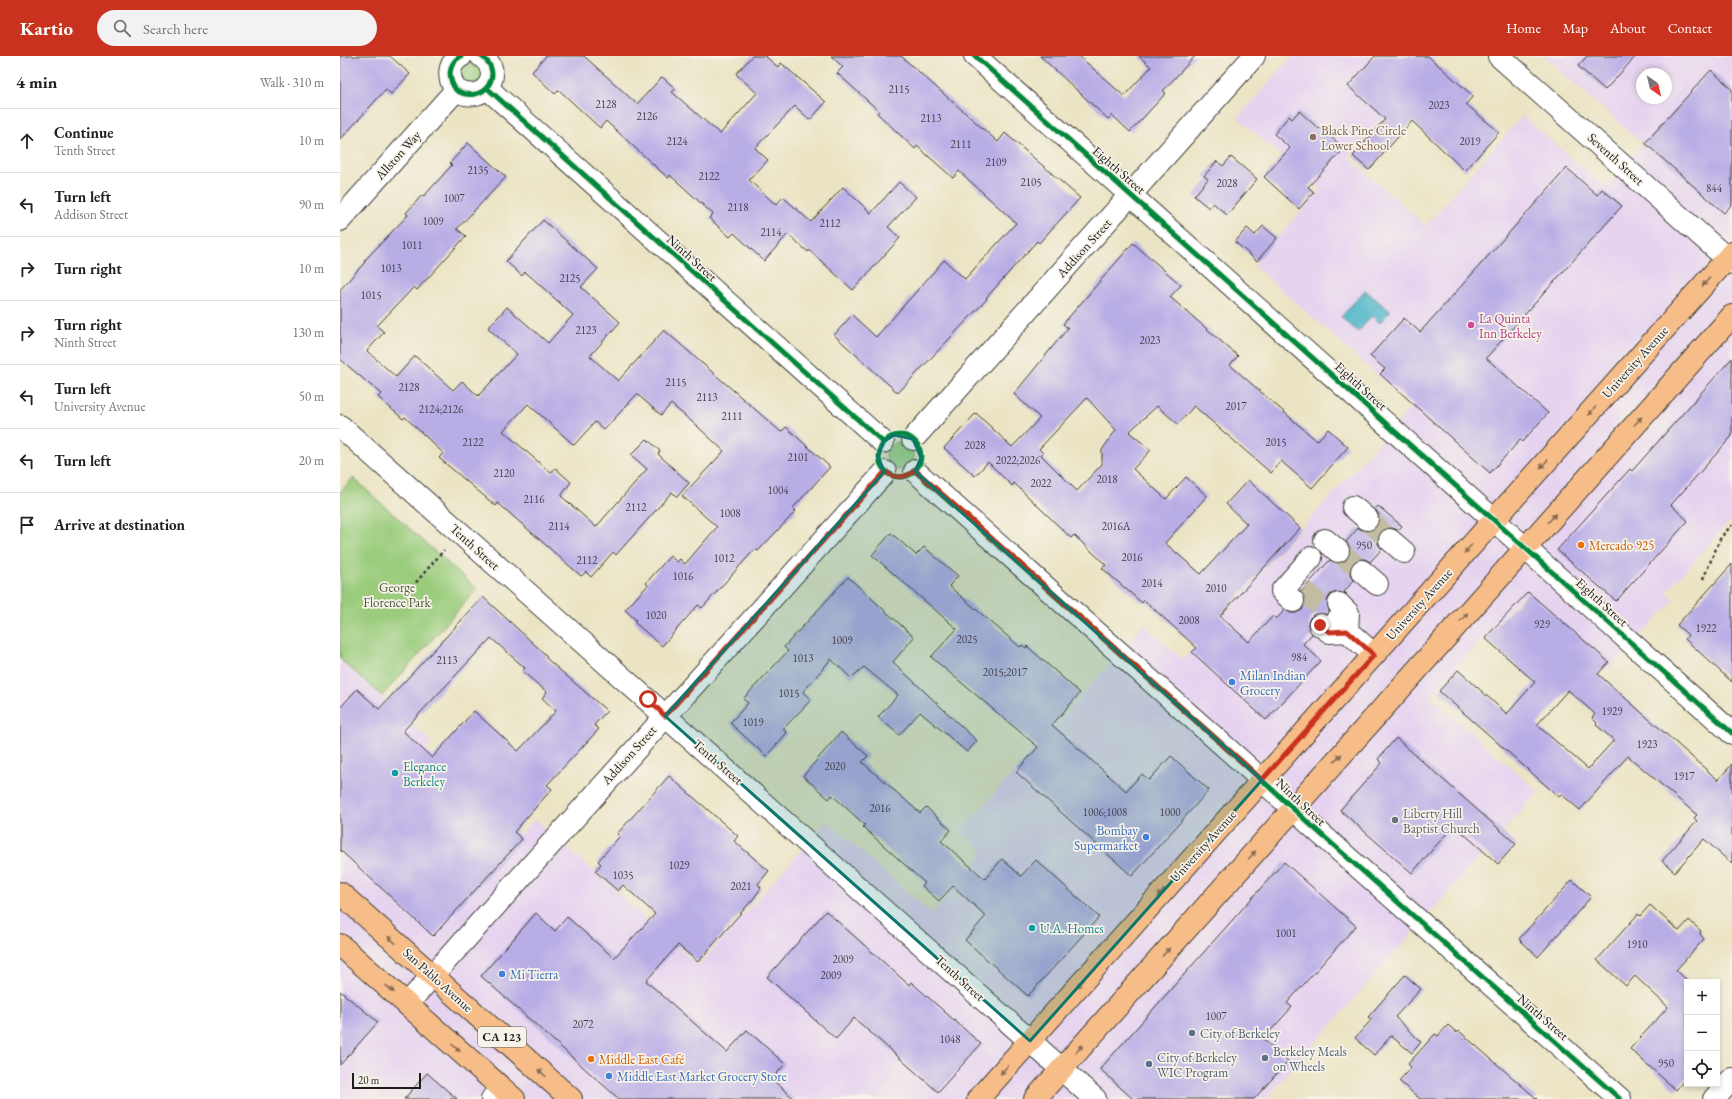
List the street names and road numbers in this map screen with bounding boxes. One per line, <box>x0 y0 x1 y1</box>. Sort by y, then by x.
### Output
street label: Allston Way <box>371 127 425 184</box>
street label: Seventh Street <box>1584 129 1648 189</box>
street label: Eighth Street <box>1089 142 1149 198</box>
street label: Addison Street <box>1052 215 1115 282</box>
street label: Ninth Street <box>663 231 721 285</box>
street label: University Avenue <box>1598 322 1672 402</box>
street label: Eighth Street <box>1331 358 1391 414</box>
street label: Tenth Street <box>447 520 503 574</box>
street label: University Avenue <box>1382 564 1456 644</box>
street label: Eighth Street <box>1572 574 1632 630</box>
street label: Addison Street <box>597 722 660 789</box>
street label: Tenth Street <box>689 736 747 788</box>
street label: Ninth Street <box>1272 775 1330 829</box>
street label: University Avenue <box>1166 806 1240 886</box>
street label: San Pablo Avenue <box>399 944 477 1016</box>
street label: Tenth Street <box>932 951 988 1005</box>
street label: Ninth Street <box>1514 990 1572 1044</box>
road number: CA 123 <box>478 1027 526 1047</box>

